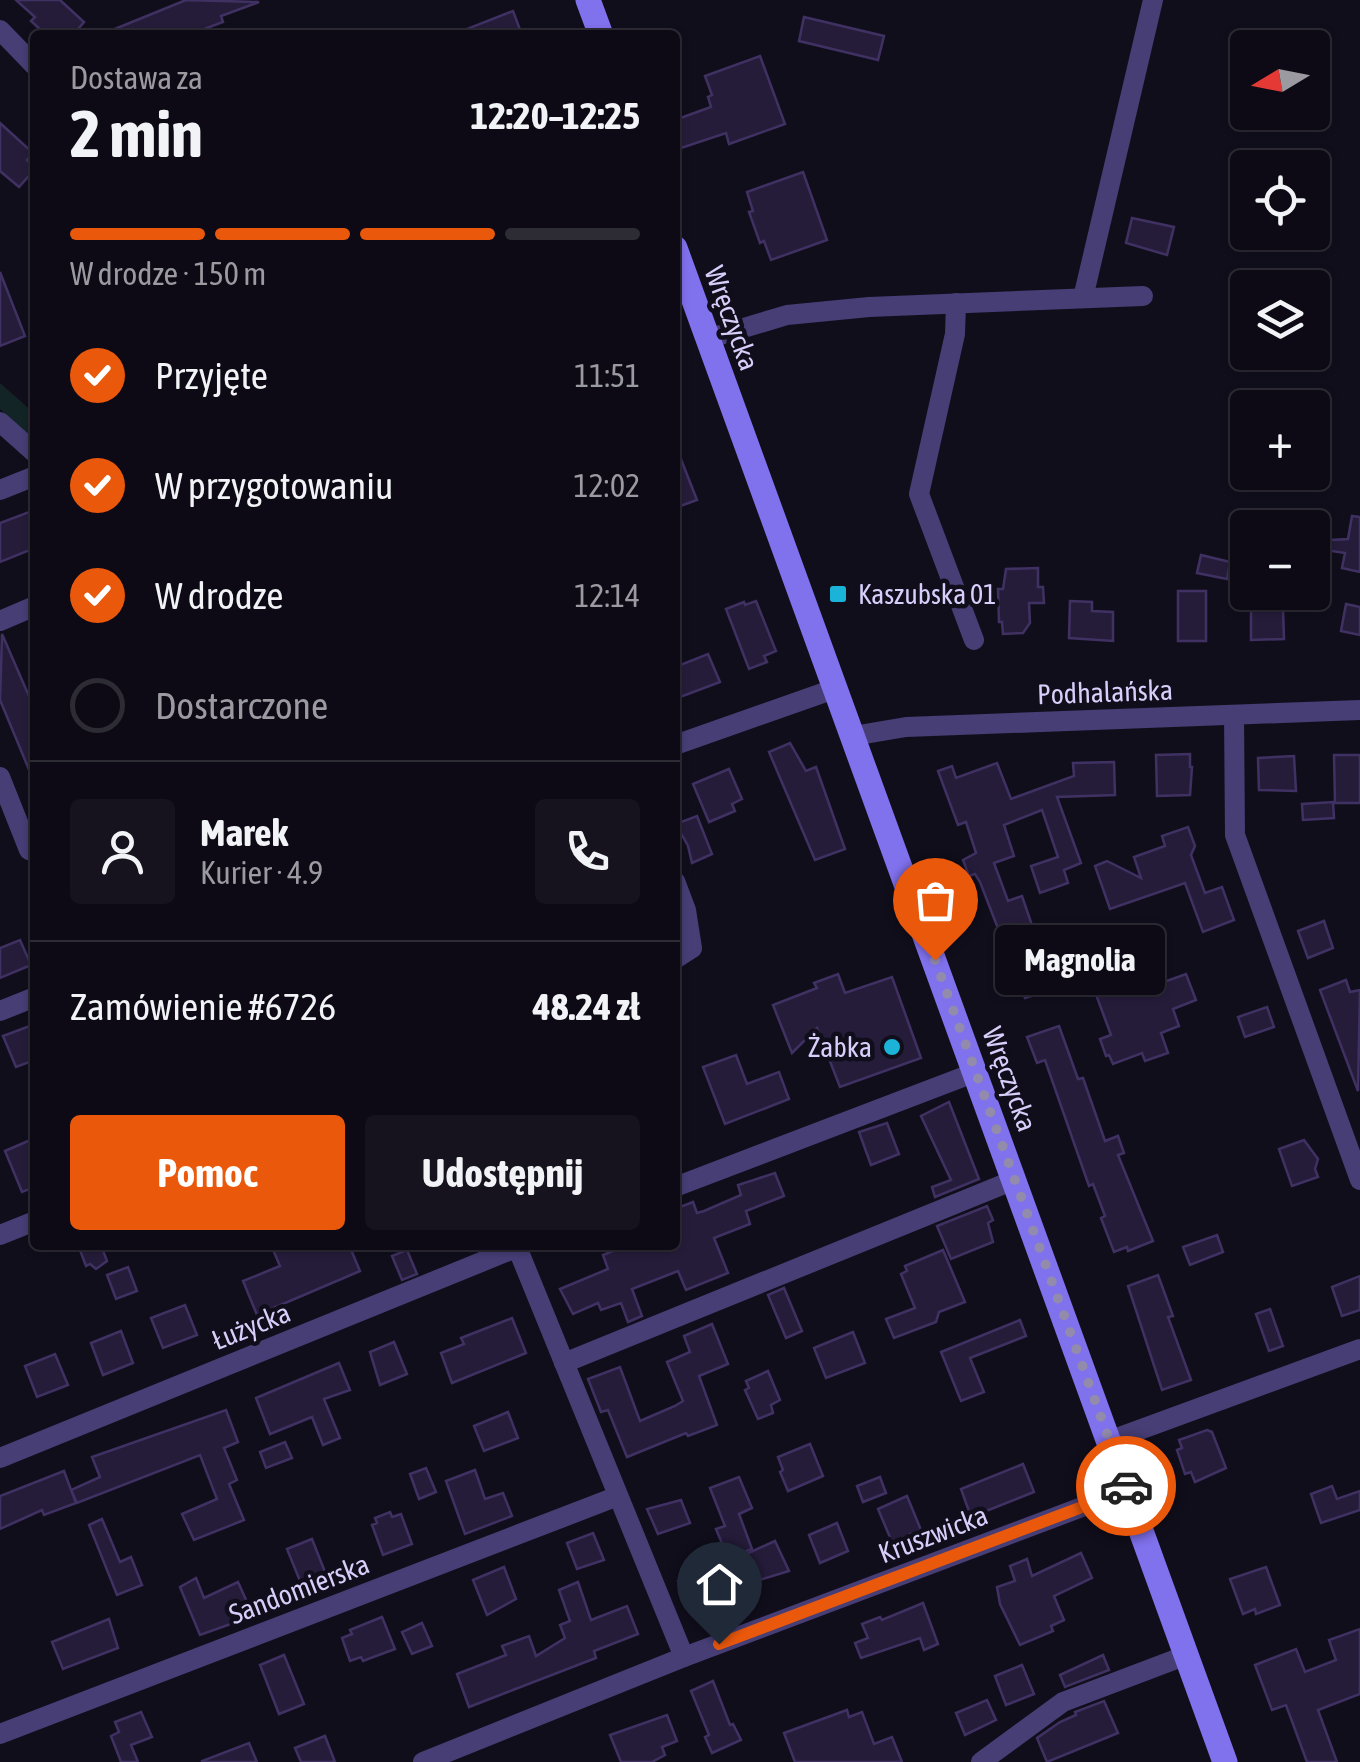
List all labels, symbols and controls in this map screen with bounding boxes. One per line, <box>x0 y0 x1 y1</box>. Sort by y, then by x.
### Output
north arrow <box>1230 30 1330 130</box>
map controls <box>1230 30 1330 610</box>
text: Dostawa za <box>70 59 203 96</box>
text: 12:20–12:25 <box>470 94 640 137</box>
text: 2 min <box>70 96 203 171</box>
button: locate <box>1230 150 1330 250</box>
text: W drodze · 150 m <box>70 255 266 292</box>
street label: Wręczycka <box>698 262 766 374</box>
button: layers <box>1230 270 1330 370</box>
icon: check <box>70 348 125 403</box>
text: Przyjęte <box>155 354 268 397</box>
text: 11:51 <box>574 357 640 394</box>
button: + <box>1230 390 1330 490</box>
icon: check <box>70 458 125 513</box>
text: W przygotowaniu <box>155 464 393 507</box>
text: 12:02 <box>574 467 640 504</box>
button: − <box>1230 510 1330 610</box>
icon: check <box>70 568 125 623</box>
text: W drodze <box>155 574 283 617</box>
text: 12:14 <box>574 577 640 614</box>
place label: Kaszubska 01 <box>858 578 996 610</box>
marker: Kaszubska 01 <box>827 583 849 605</box>
street label: Podhalańska <box>1037 674 1173 710</box>
text: Dostarczone <box>155 684 328 727</box>
button: person <box>70 799 175 904</box>
button: phone <box>535 799 640 904</box>
text: Marek <box>200 811 288 854</box>
text: Kurier · 4.9 <box>200 854 323 891</box>
pin <box>893 858 978 961</box>
icon: bag <box>908 873 963 928</box>
callout: Magnolia <box>995 925 1165 995</box>
text: Magnolia <box>1024 941 1136 978</box>
text: Zamówienie #6726 <box>70 985 336 1028</box>
text: 48.24 zł <box>533 985 640 1028</box>
street label: Wręczycka <box>976 1023 1044 1135</box>
place label: Żabka <box>808 1031 872 1063</box>
marker: Żabka <box>881 1036 903 1058</box>
button: Pomoc <box>70 1115 345 1230</box>
button: Udostępnij <box>365 1115 640 1230</box>
street label: Łużycka <box>207 1296 295 1356</box>
courier <box>1076 1436 1176 1536</box>
icon: car <box>1099 1459 1154 1514</box>
street label: Kruszwicka <box>874 1499 992 1569</box>
pin <box>677 1542 762 1645</box>
street label: Sandomierska <box>224 1548 374 1630</box>
icon: home <box>692 1557 747 1612</box>

